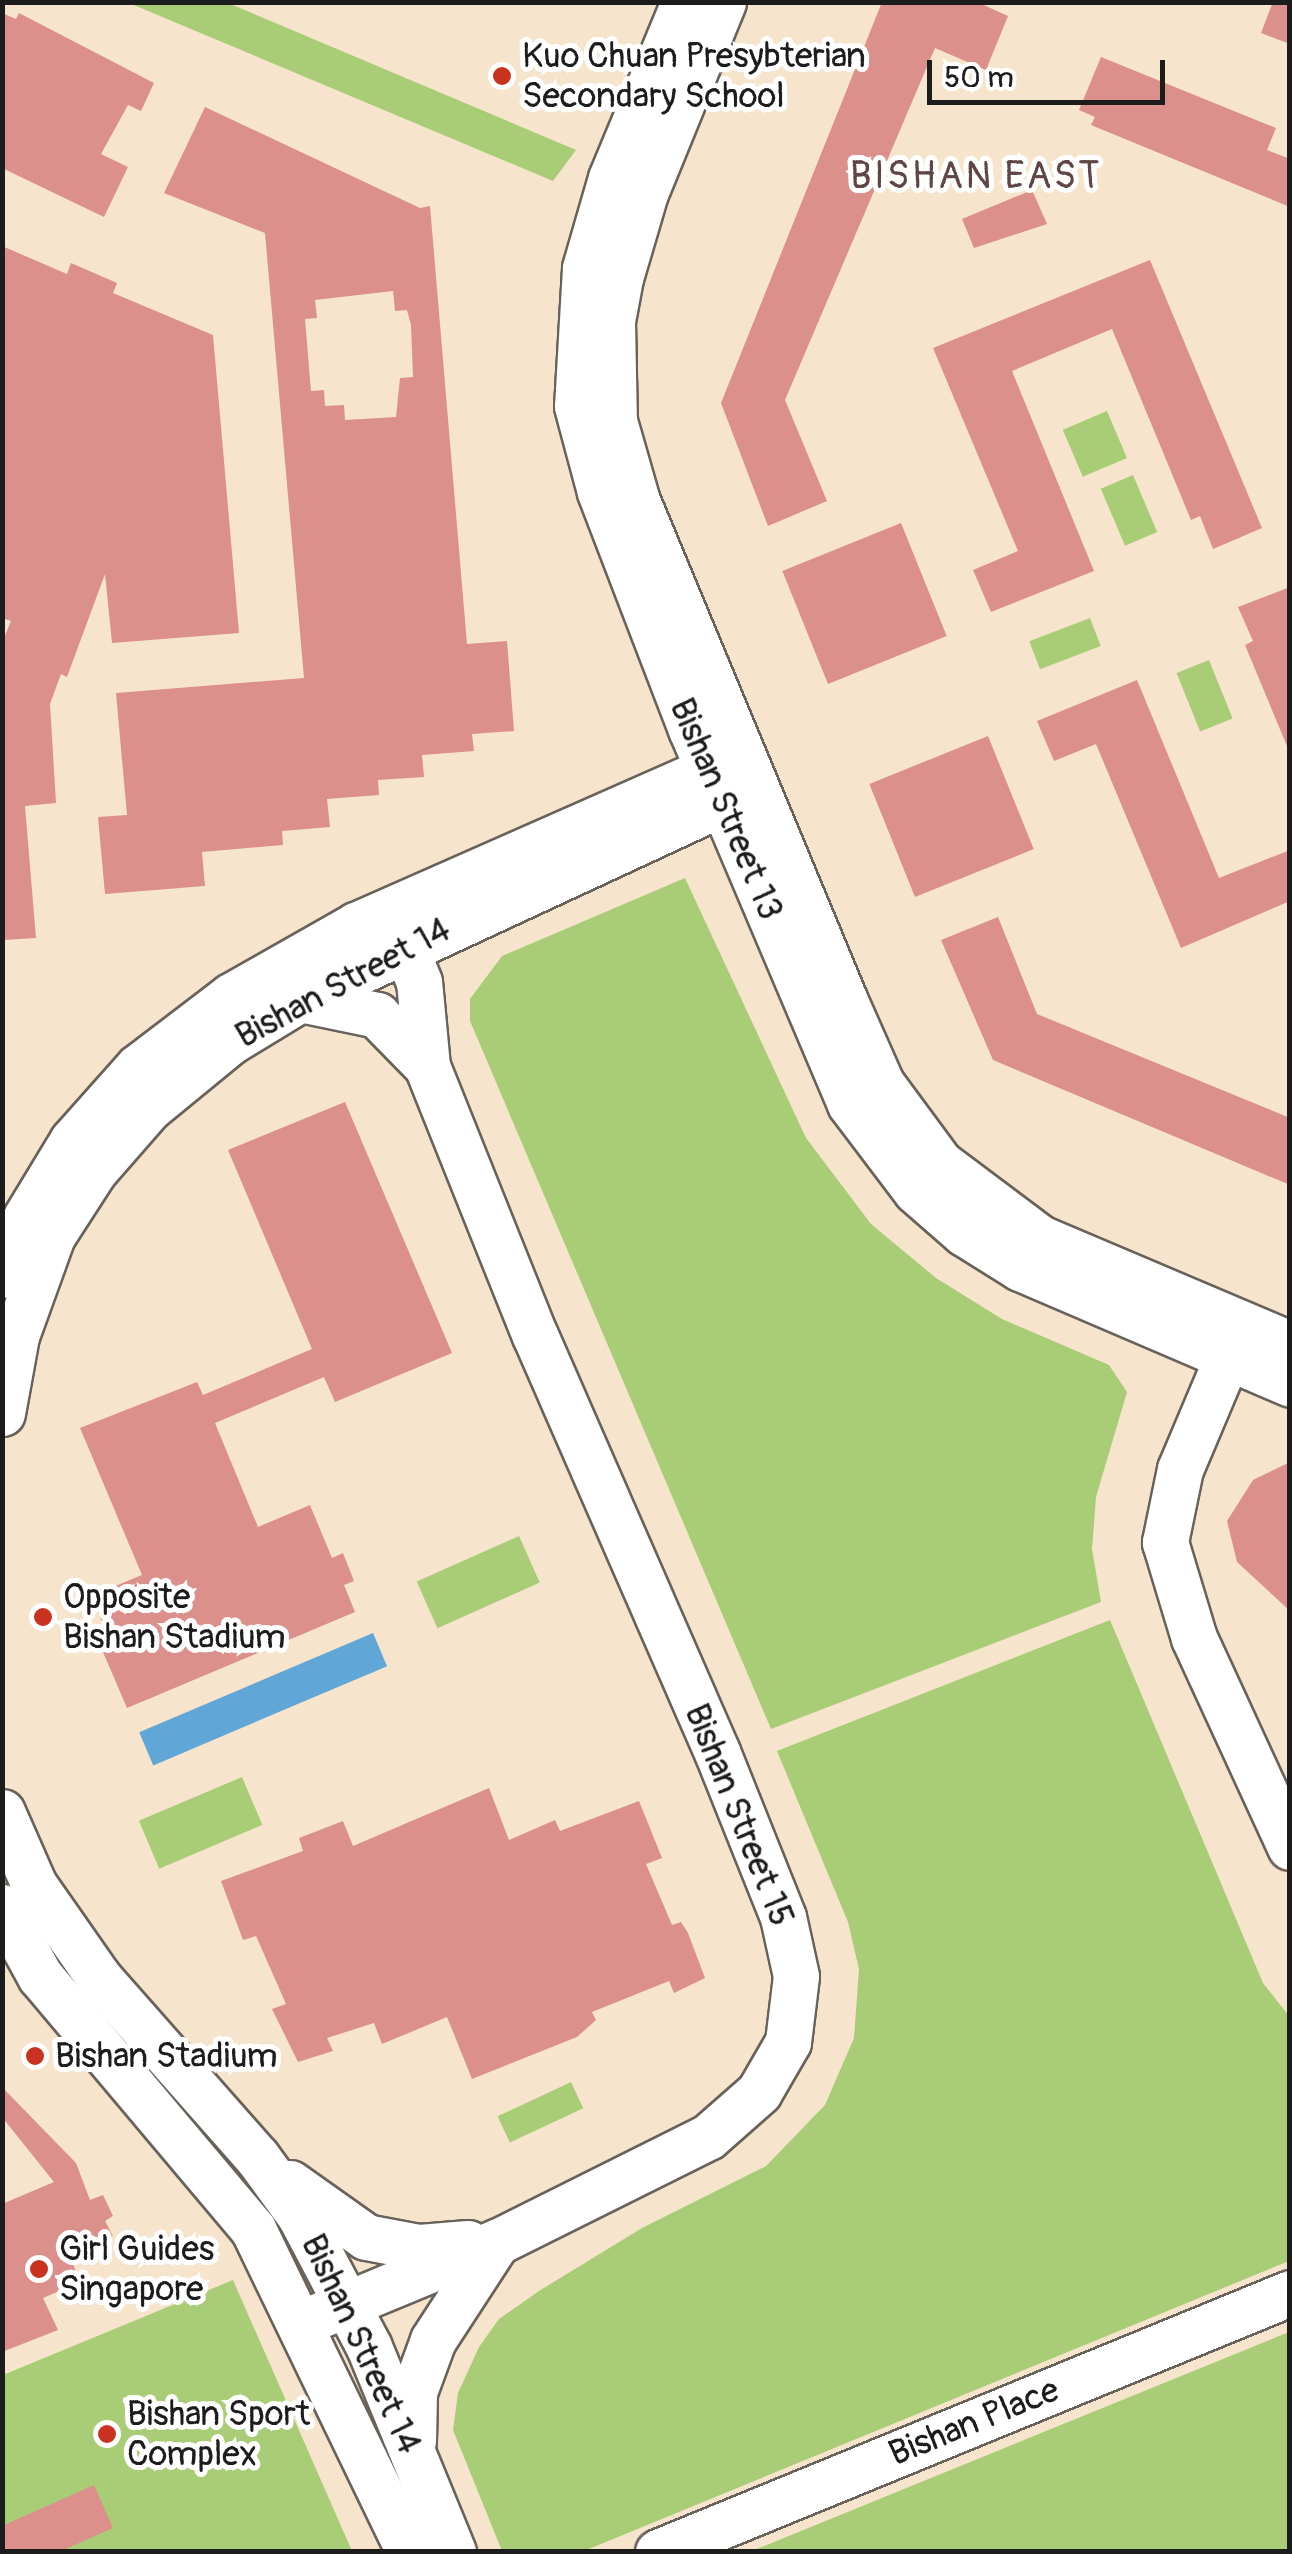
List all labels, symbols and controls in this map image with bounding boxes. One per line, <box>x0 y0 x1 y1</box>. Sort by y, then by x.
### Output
place label: Kuo Chuan Presybterian Secondary School <box>522 35 866 117</box>
scale bar <box>932 40 1170 102</box>
text: 50 m <box>944 59 1014 96</box>
marker: Kuo Chuan Presybterian Secondary School <box>491 65 513 87</box>
district label: BISHAN EAST <box>850 154 1102 200</box>
street label: Bishan Street 13 <box>660 692 792 926</box>
street label: Bishan Street 14 <box>228 909 458 1057</box>
place label: Opposite Bishan Stadium <box>63 1576 286 1658</box>
marker: Opposite Bishan Stadium <box>32 1606 54 1628</box>
street label: Bishan Street 15 <box>675 1698 803 1932</box>
place label: Bishan Stadium <box>55 2035 278 2077</box>
marker: Bishan Stadium <box>24 2045 46 2067</box>
place label: Girl Guides Singapore <box>59 2228 214 2310</box>
street label: Bishan Street 14 <box>292 2228 430 2460</box>
marker: Girl Guides Singapore <box>28 2258 50 2280</box>
street label: Bishan Place <box>883 2369 1065 2475</box>
place label: Bishan Sport Complex <box>127 2393 310 2475</box>
marker: Bishan Sport Complex <box>96 2423 118 2445</box>

